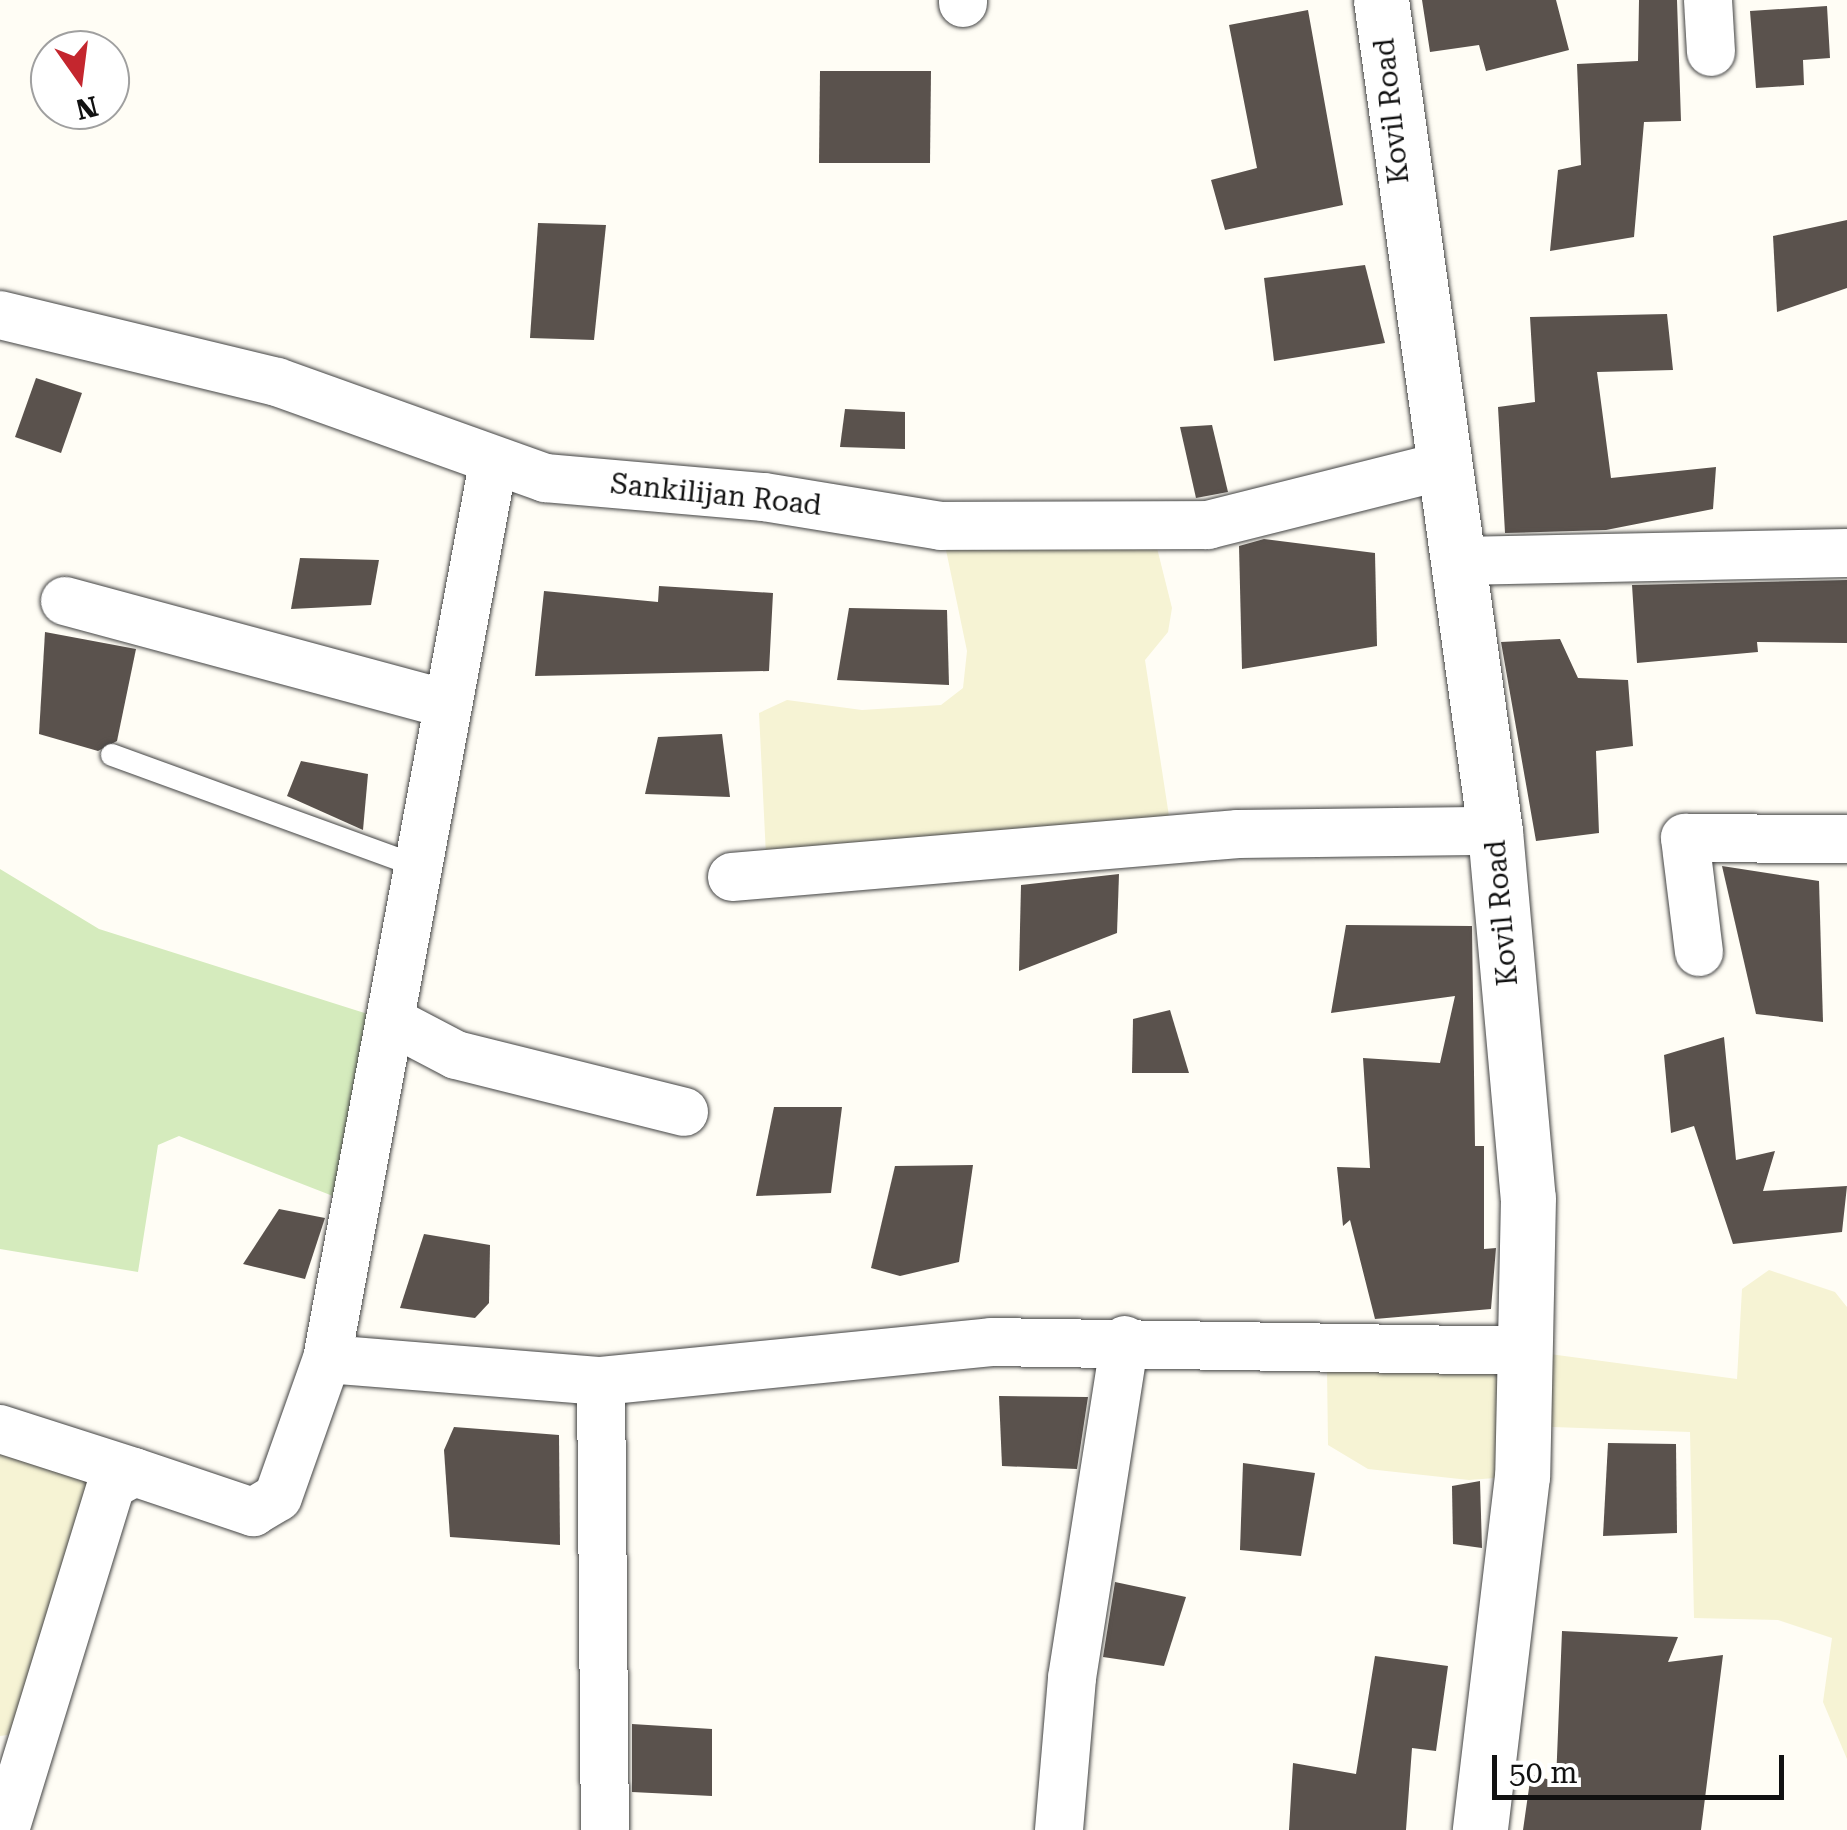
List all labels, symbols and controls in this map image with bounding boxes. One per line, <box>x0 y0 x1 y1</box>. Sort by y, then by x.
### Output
north arrow <box>30 30 130 130</box>
street label: Kovil Road <box>1368 37 1416 185</box>
text: N <box>72 89 101 126</box>
street label: Sankilijan Road <box>609 467 823 523</box>
street label: Kovil Road <box>1479 839 1525 987</box>
scale bar <box>1497 1735 1790 1797</box>
text: 50 m <box>1509 1755 1578 1790</box>

